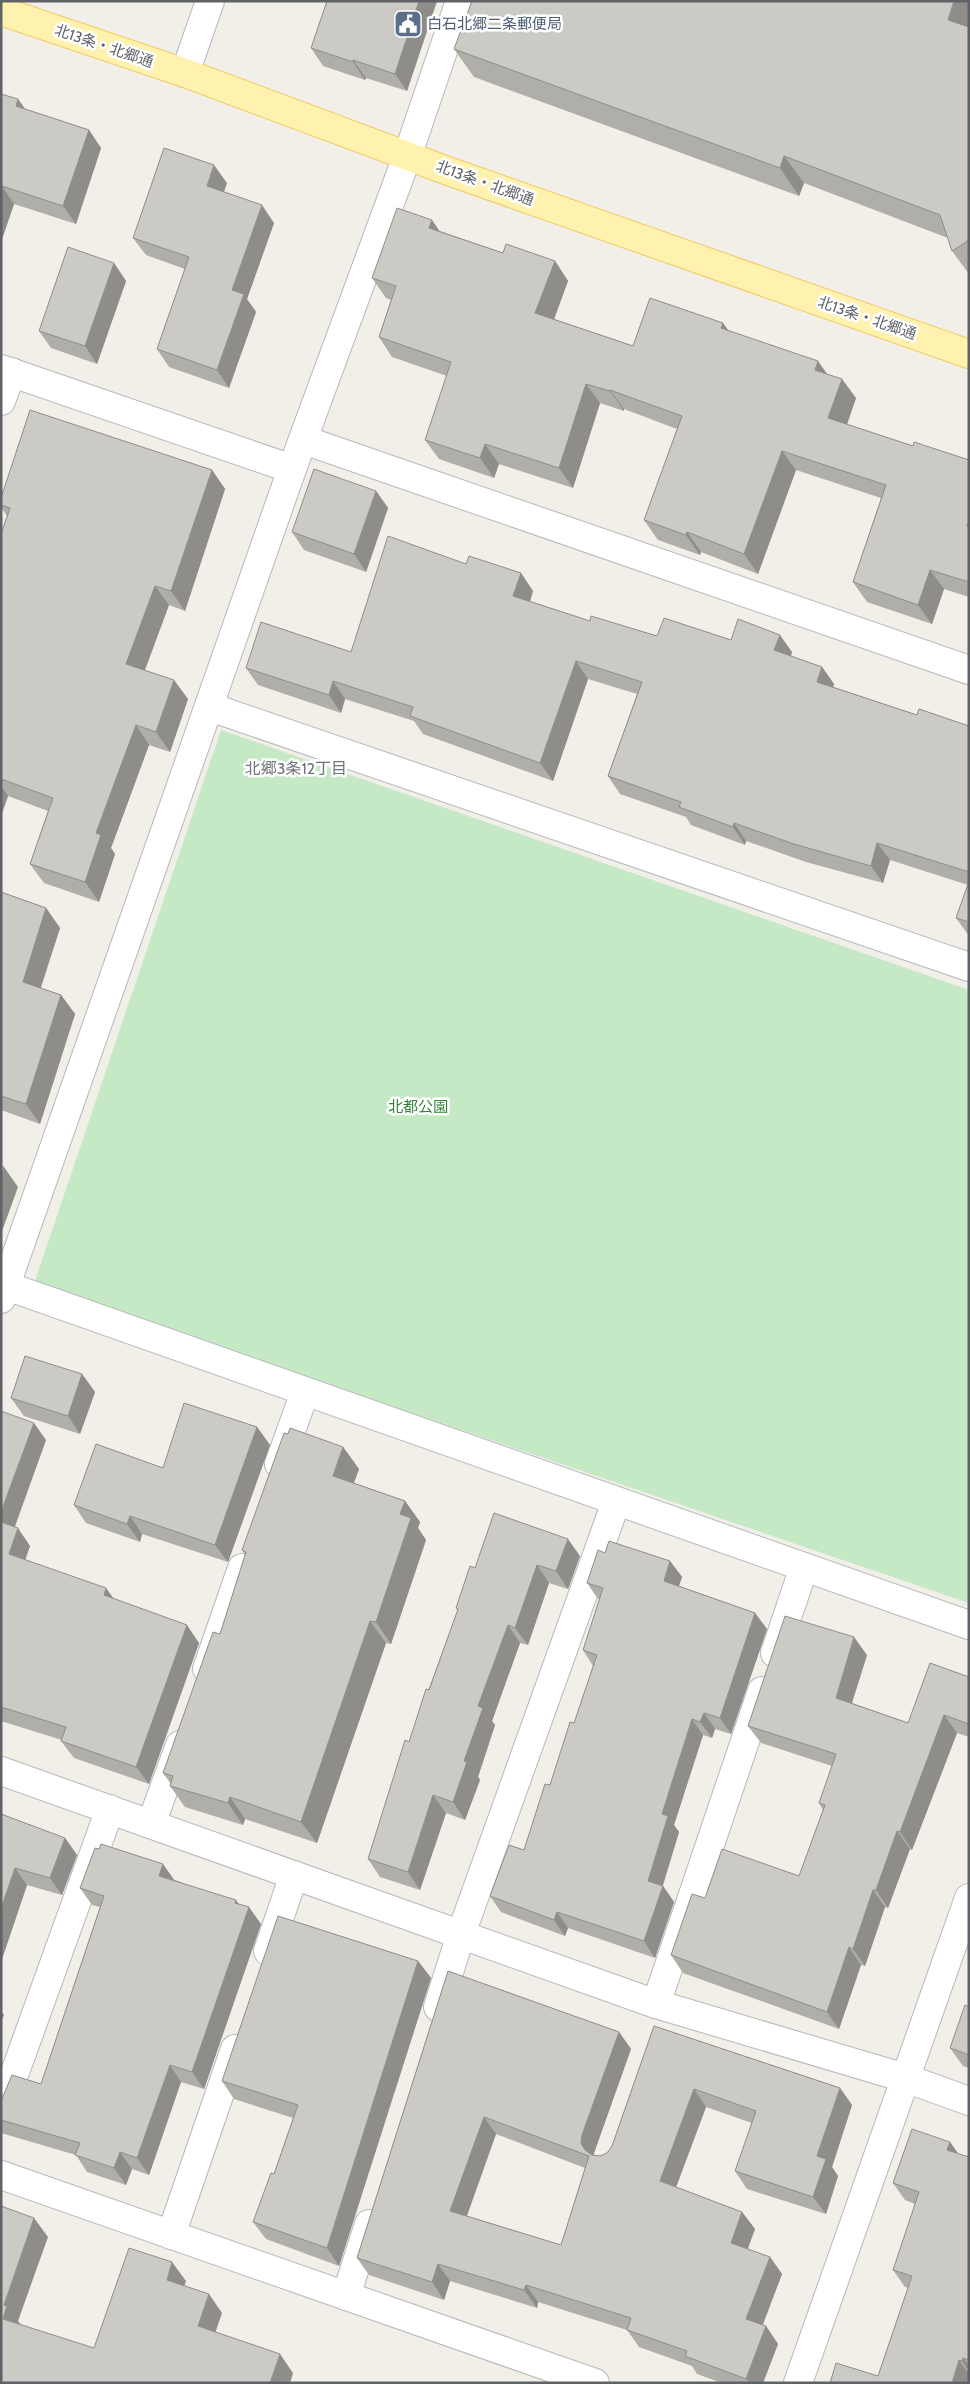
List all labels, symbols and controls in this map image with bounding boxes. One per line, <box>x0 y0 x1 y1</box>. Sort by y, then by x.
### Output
public building icon: 白石北郷二条郵便局 <box>393 9 423 39</box>
place label: 白石北郷二条郵便局 <box>427 15 562 33</box>
street label: 北13条・北郷通 <box>52 21 156 71</box>
street label: 北13条・北郷通 <box>434 157 536 209</box>
street label: 北13条・北郷通 <box>815 293 919 343</box>
district label: 北郷3条12丁目 <box>245 759 347 778</box>
park label: 北都公園 <box>388 1098 448 1116</box>

